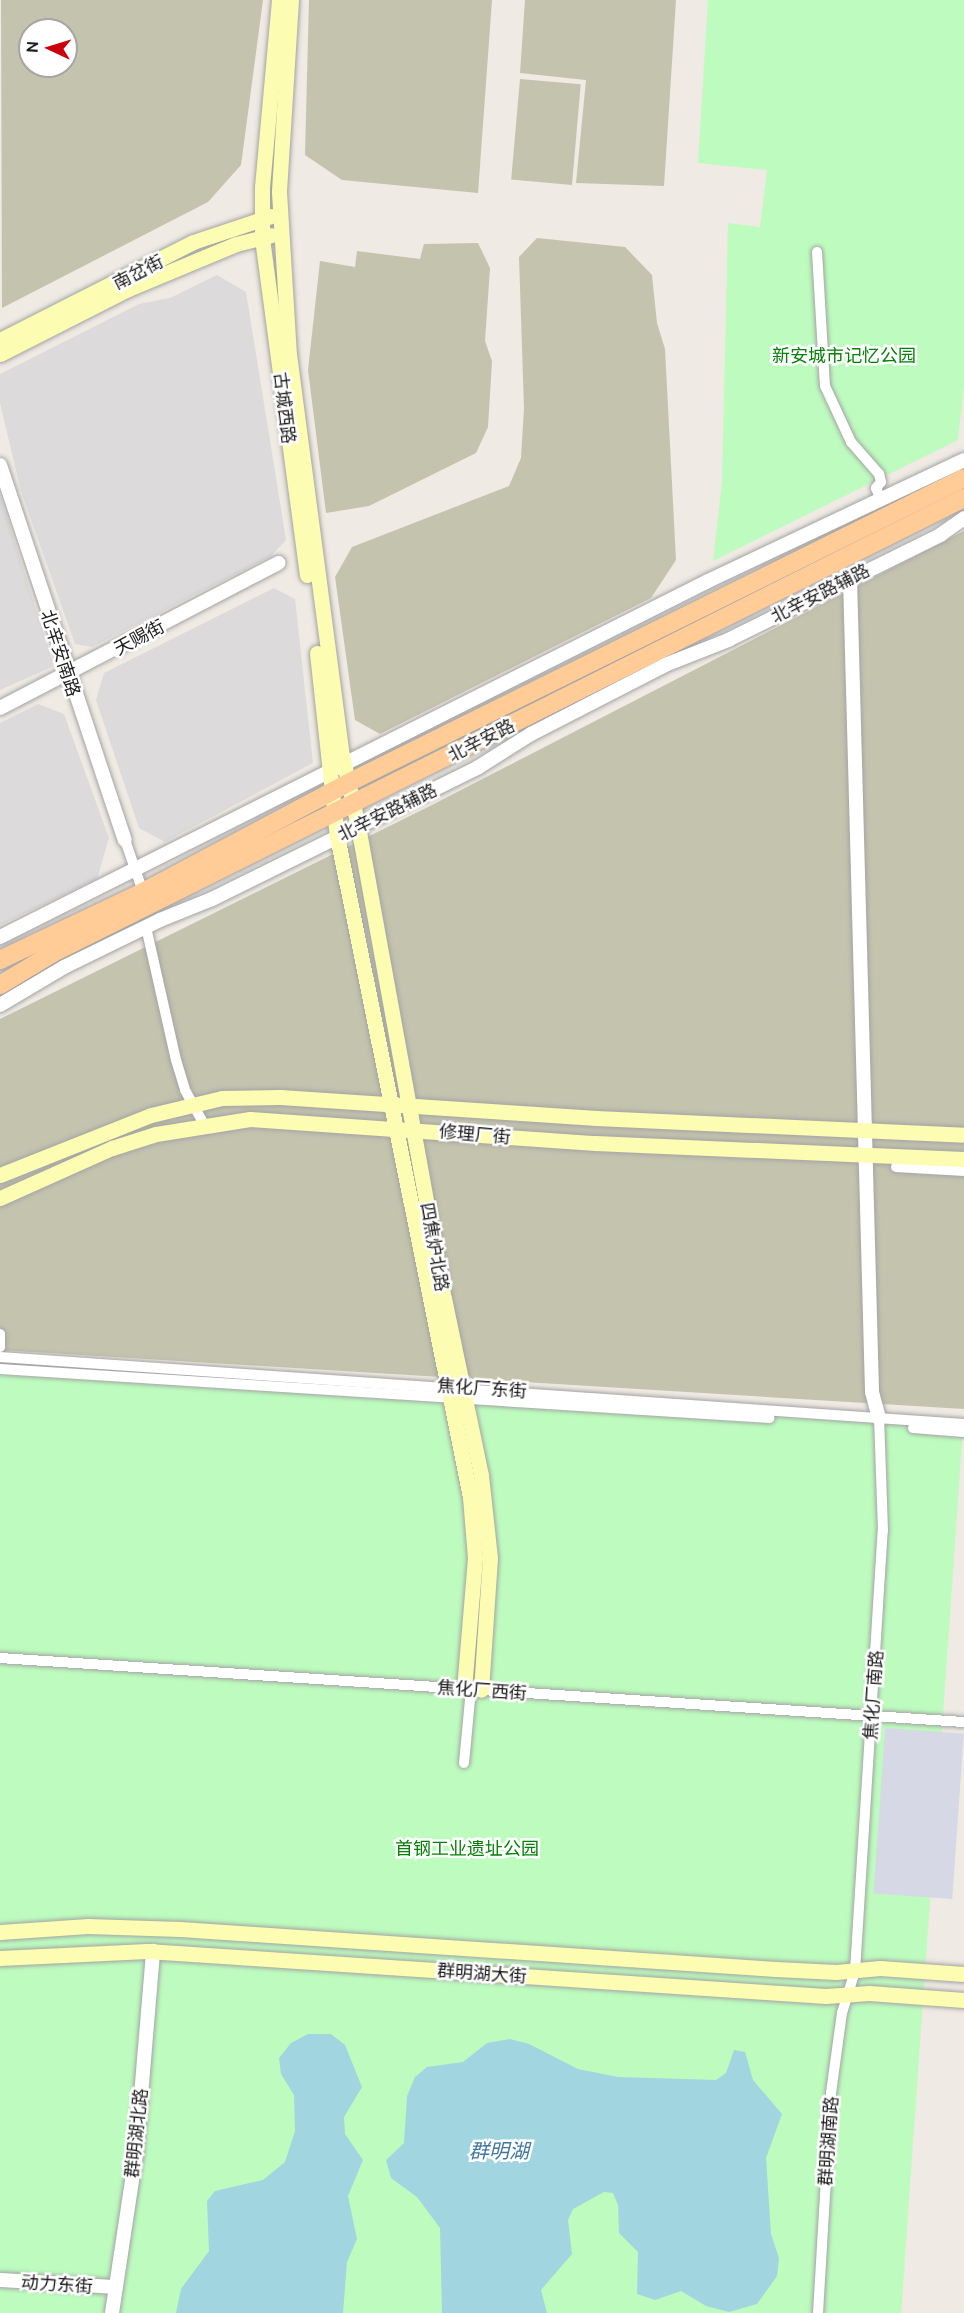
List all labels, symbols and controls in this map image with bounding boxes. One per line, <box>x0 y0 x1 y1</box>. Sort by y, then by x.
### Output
north arrow <box>18 18 78 78</box>
text: N <box>23 40 41 53</box>
street label: 南岔街 <box>109 250 167 294</box>
park label: 新安城市记忆公园 <box>772 344 916 366</box>
street label: 古城西路 <box>270 371 300 445</box>
street label: 北辛安路辅路 <box>767 559 873 627</box>
street label: 北辛安南路 <box>37 607 85 699</box>
street label: 天赐街 <box>110 615 168 659</box>
street label: 北辛安路 <box>444 714 518 766</box>
street label: 北辛安路辅路 <box>334 779 440 845</box>
street label: 修理厂街 <box>438 1120 512 1148</box>
street label: 四焦炉北路 <box>417 1201 453 1293</box>
street label: 焦化厂东街 <box>436 1374 528 1402</box>
street label: 焦化厂南路 <box>859 1649 887 1741</box>
street label: 焦化厂西街 <box>436 1676 528 1704</box>
park label: 首钢工业遗址公园 <box>395 1837 539 1859</box>
street label: 群明湖大街 <box>436 1959 528 1987</box>
street label: 群明湖北路 <box>121 2087 151 2179</box>
street label: 群明湖南路 <box>814 2095 842 2187</box>
water label: 群明湖 <box>469 2138 529 2162</box>
street label: 动力东街 <box>20 2271 94 2297</box>

